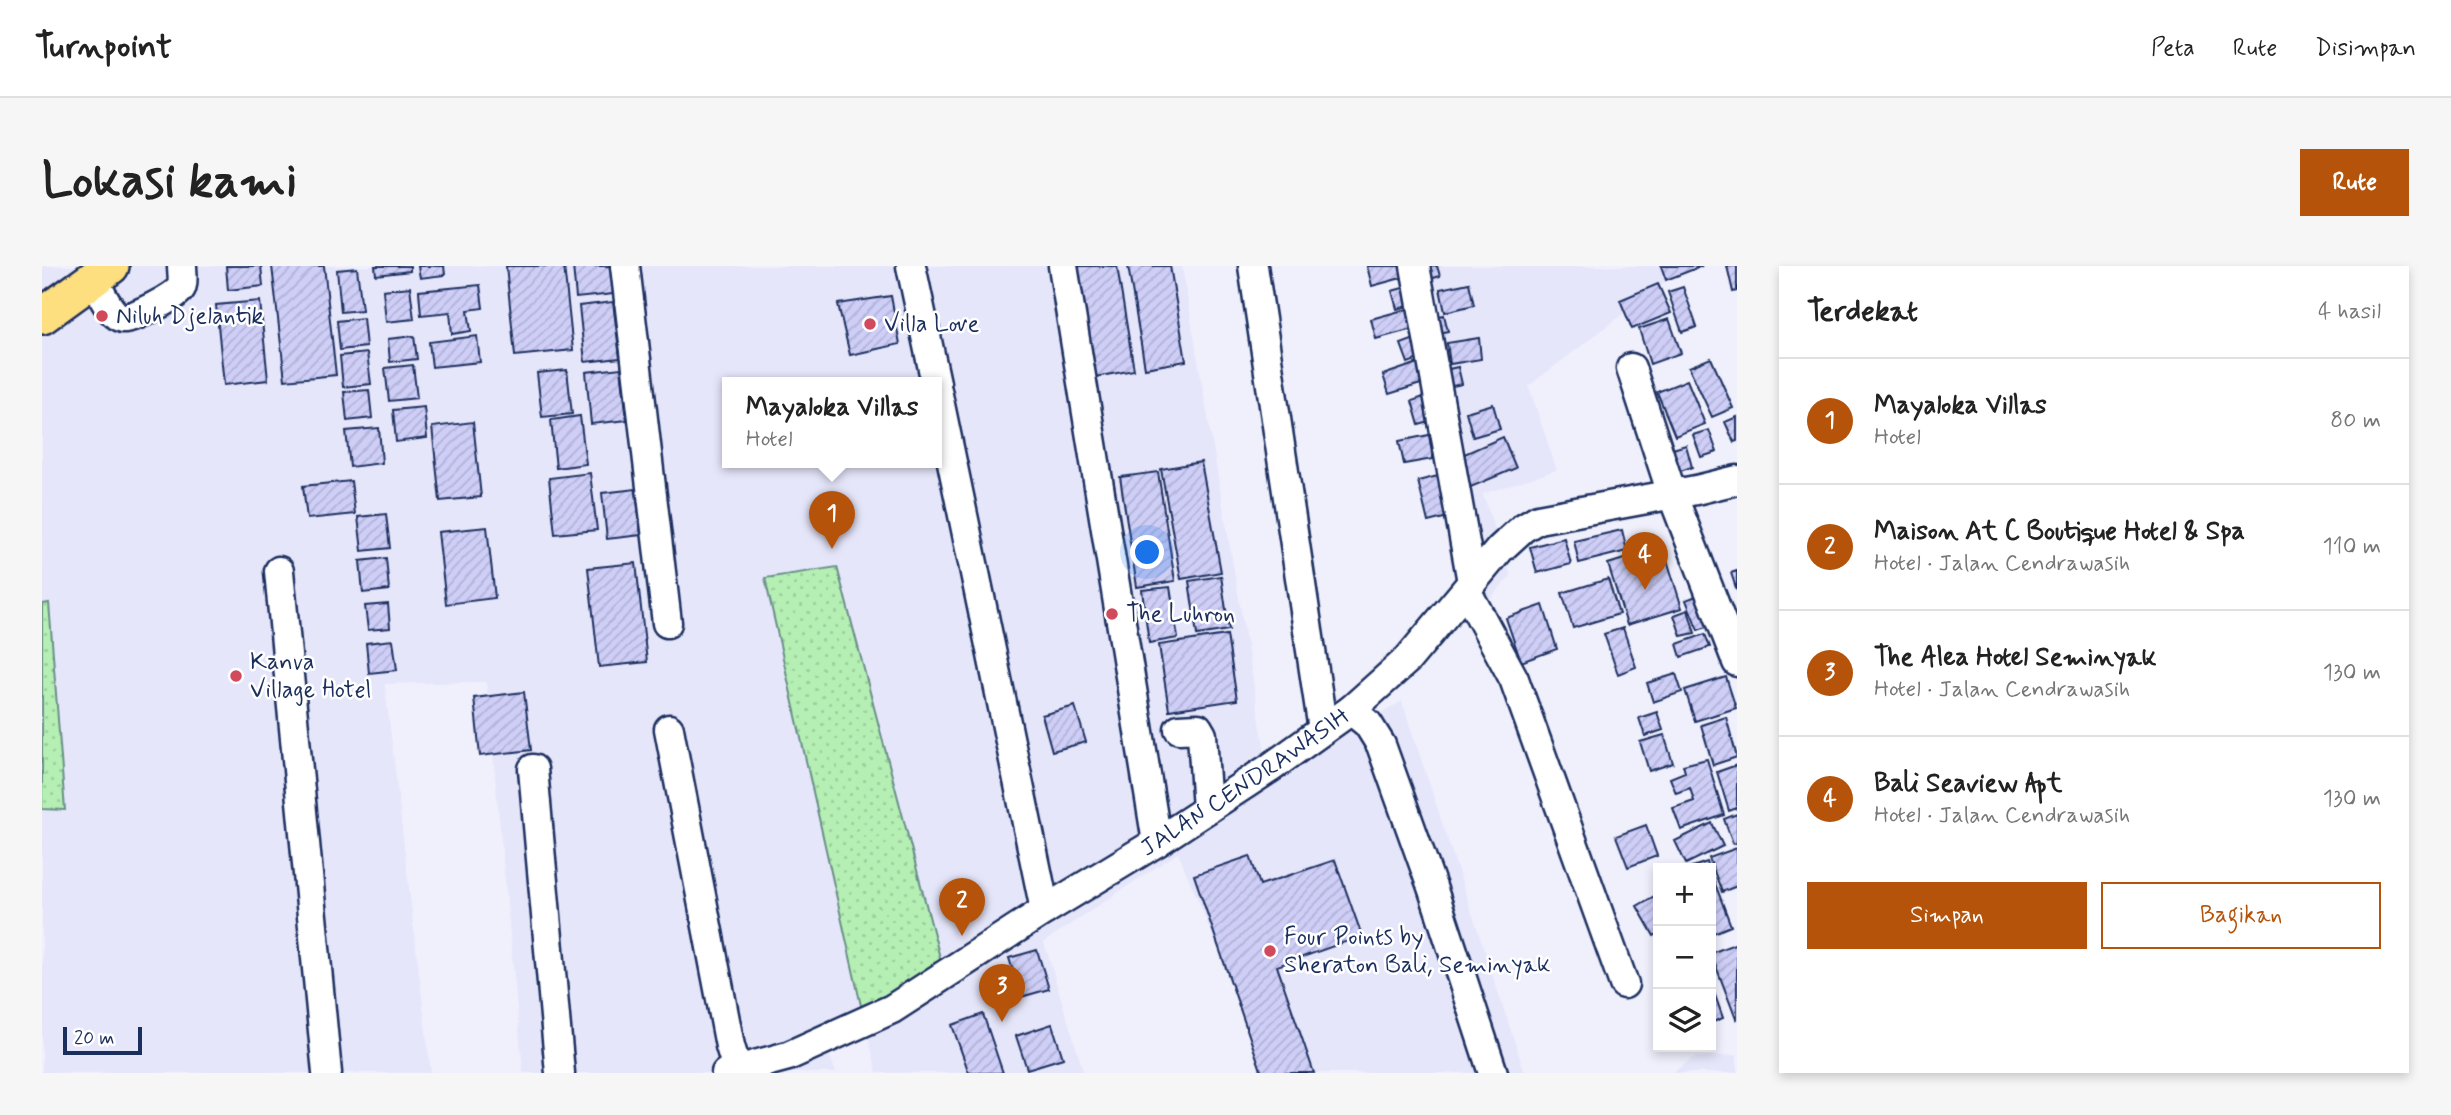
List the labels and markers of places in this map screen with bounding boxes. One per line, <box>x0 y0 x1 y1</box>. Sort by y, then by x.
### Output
place label: Niluh Djelantik <box>116 301 263 332</box>
marker: Niluh Djelantik <box>94 308 110 324</box>
place label: Villa Love <box>884 309 979 340</box>
marker: Villa Love <box>862 316 878 332</box>
pin: 1 <box>809 491 855 549</box>
pin: 4 <box>1622 532 1668 590</box>
place label: The Luhron <box>1126 599 1235 630</box>
marker: The Luhron <box>1104 606 1120 622</box>
place label: Kanva Village Hotel <box>250 647 372 706</box>
marker: Kanva Village Hotel <box>228 668 244 684</box>
pin: 2 <box>939 878 985 936</box>
place label: Four Points by Sheraton Bali, Seminyak <box>1284 922 1551 981</box>
marker: Four Points by Sheraton Bali, Seminyak <box>1262 943 1278 959</box>
pin: 3 <box>979 964 1025 1022</box>

